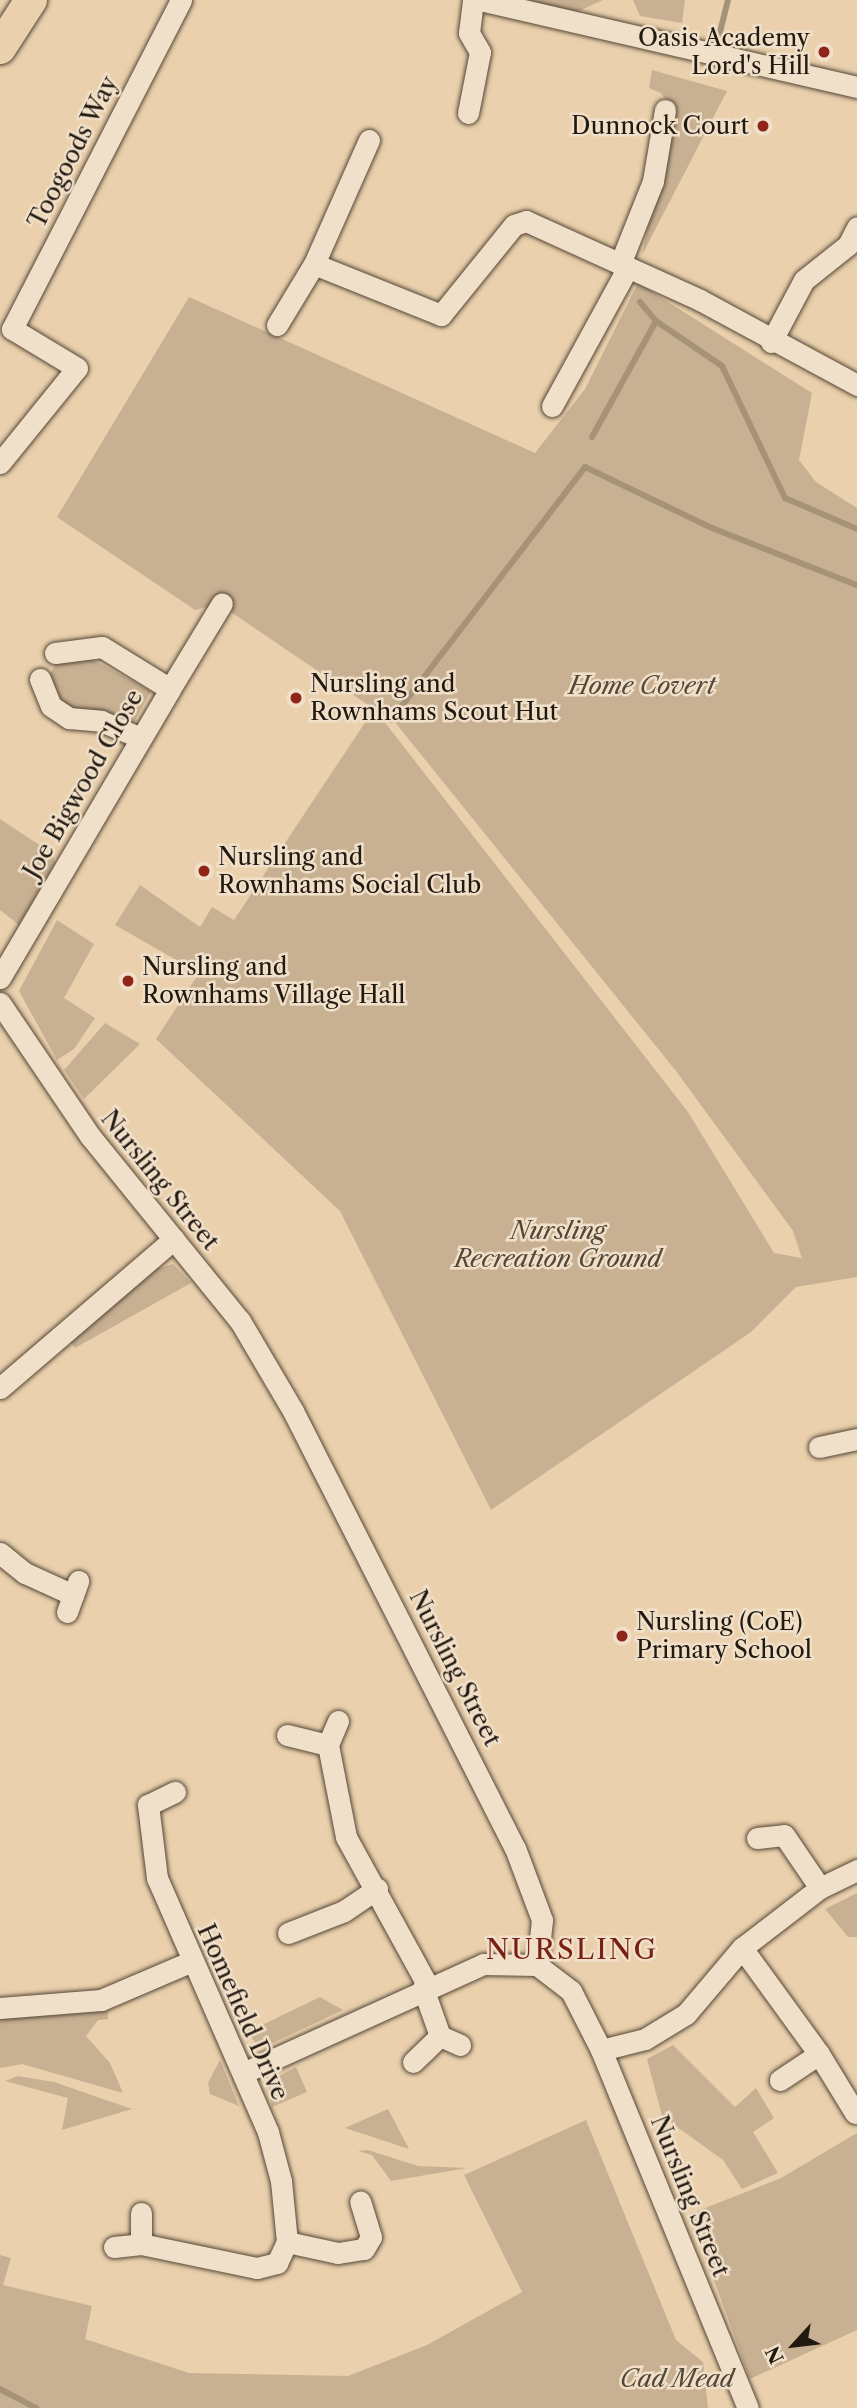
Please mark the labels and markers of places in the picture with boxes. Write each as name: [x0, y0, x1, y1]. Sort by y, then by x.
place label: Oasis Academy Lord's Hill: [637, 24, 810, 80]
marker: Oasis Academy Lord's Hill: [816, 44, 832, 60]
place label: Dunnock Court: [571, 112, 749, 140]
marker: Dunnock Court: [755, 118, 771, 134]
place label: Nursling and Rownhams Scout Hut: [310, 670, 558, 726]
marker: Nursling and Rownhams Scout Hut: [288, 690, 304, 706]
place label: Nursling and Rownhams Social Club: [218, 843, 481, 899]
marker: Nursling and Rownhams Social Club: [196, 863, 212, 879]
place label: Nursling and Rownhams Village Hall: [142, 953, 406, 1009]
marker: Nursling and Rownhams Village Hall: [120, 973, 136, 989]
place label: Nursling (CoE) Primary School: [636, 1608, 813, 1664]
marker: Nursling (CoE) Primary School: [614, 1628, 630, 1644]

